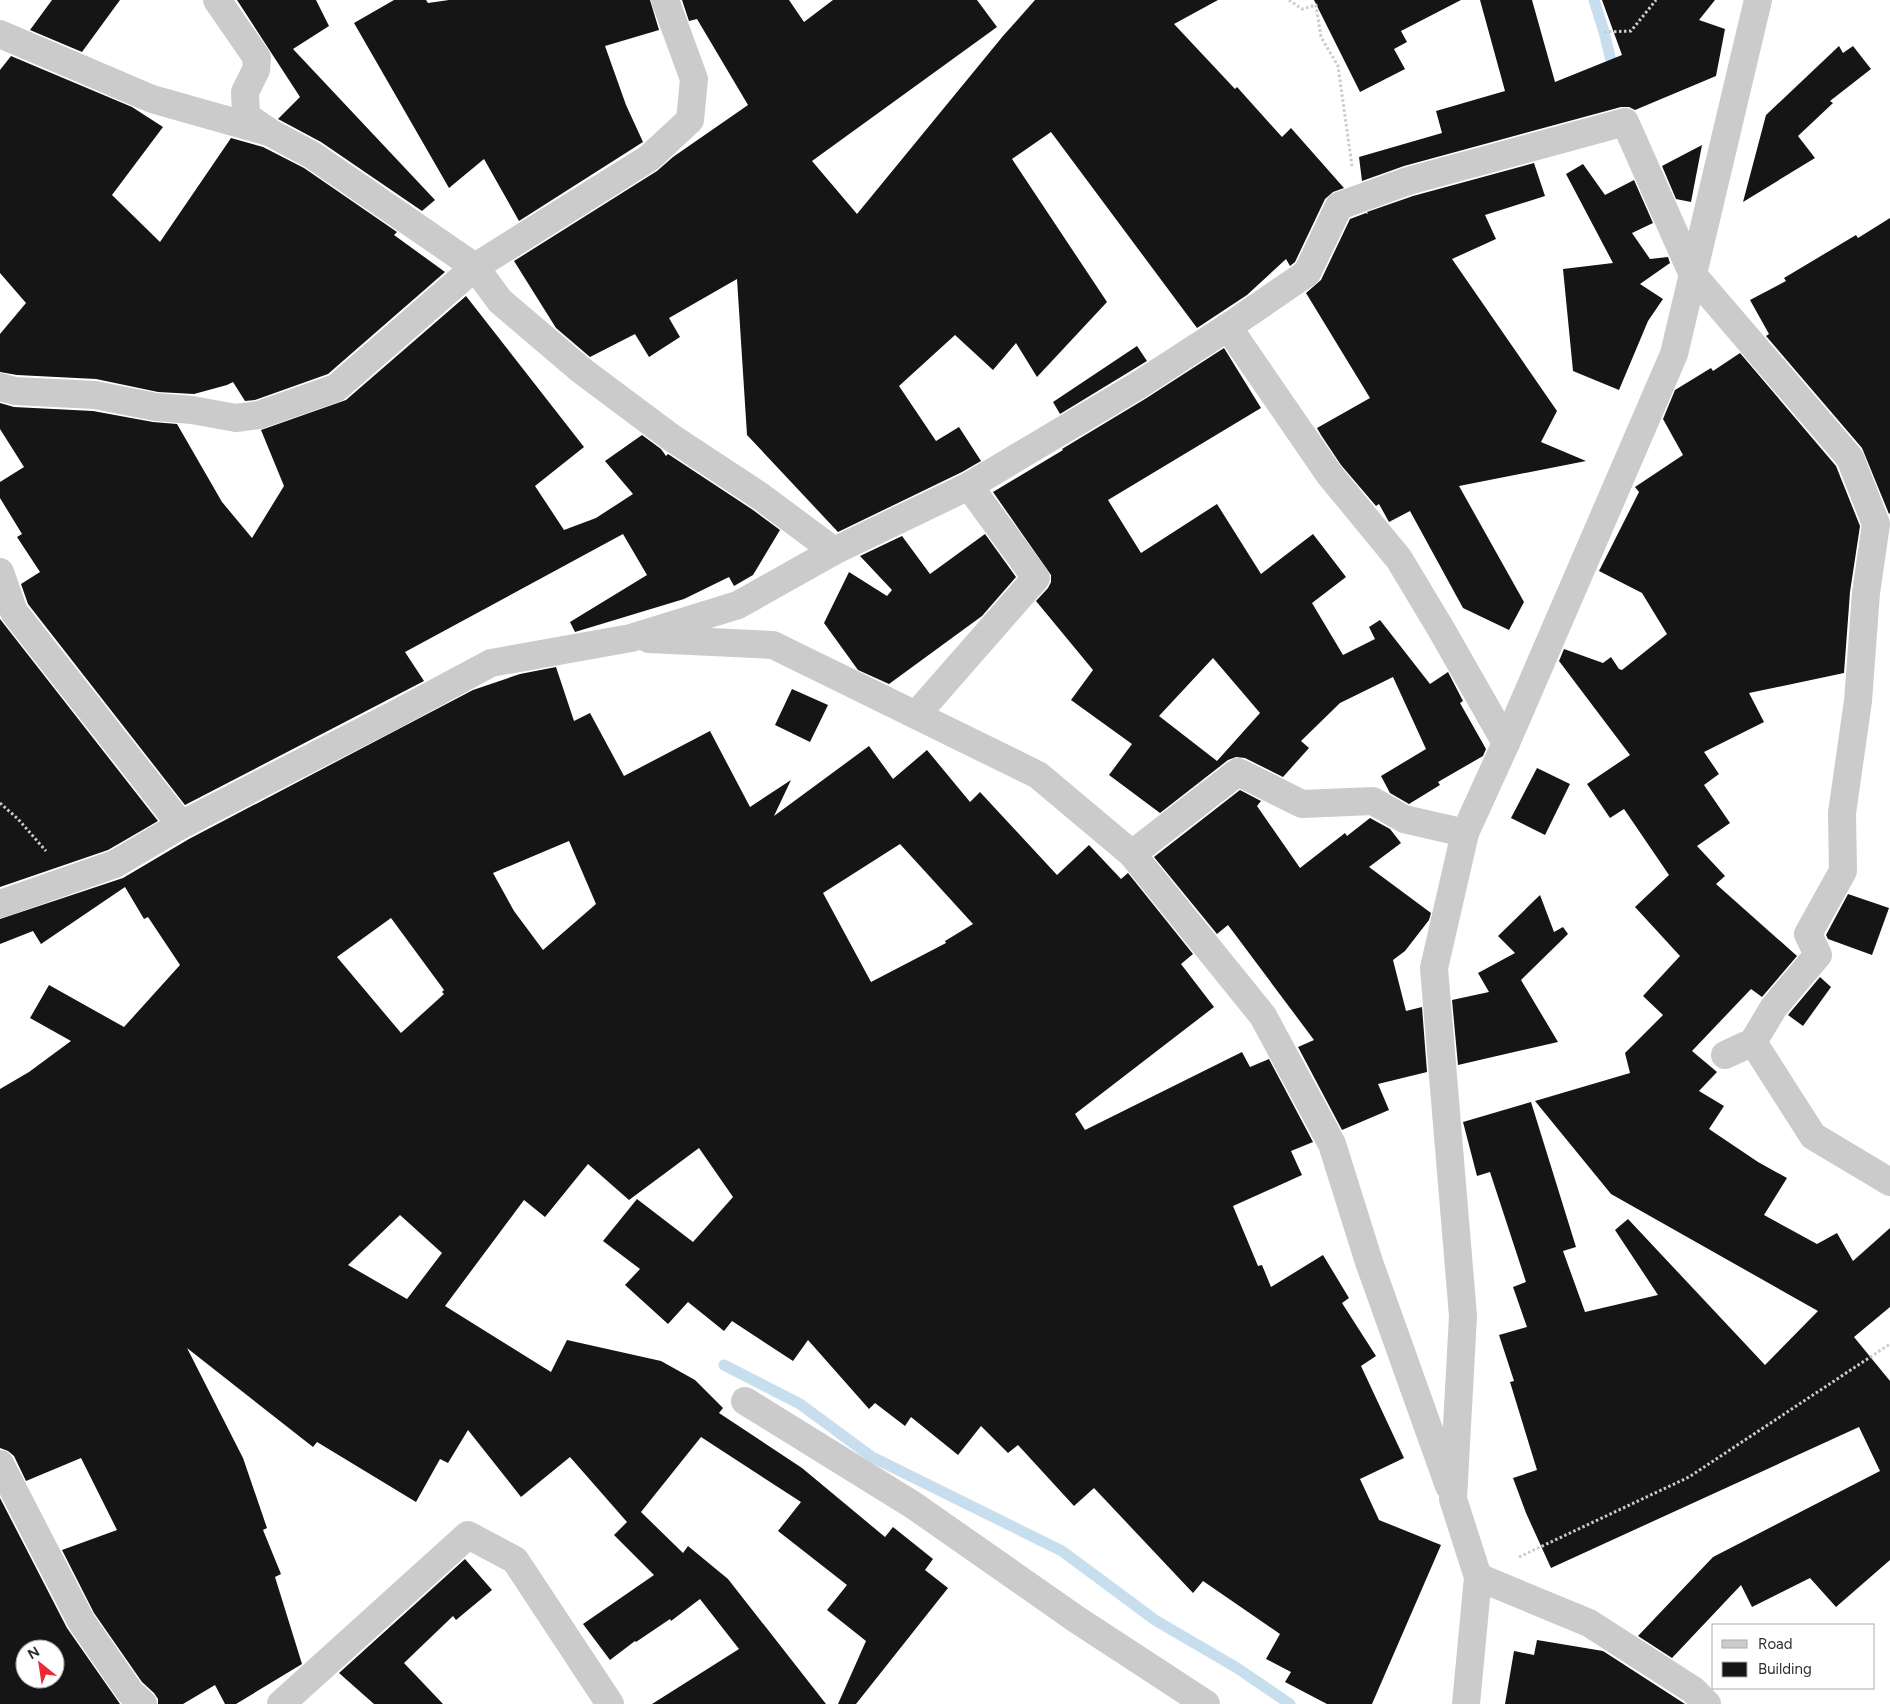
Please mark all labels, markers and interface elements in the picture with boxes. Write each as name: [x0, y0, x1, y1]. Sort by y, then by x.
legend: [1712, 1624, 1875, 1689]
text: Road: [1758, 1635, 1793, 1653]
north arrow: [15, 1639, 65, 1689]
text: N: [25, 1643, 43, 1663]
text: Building: [1758, 1660, 1812, 1678]

